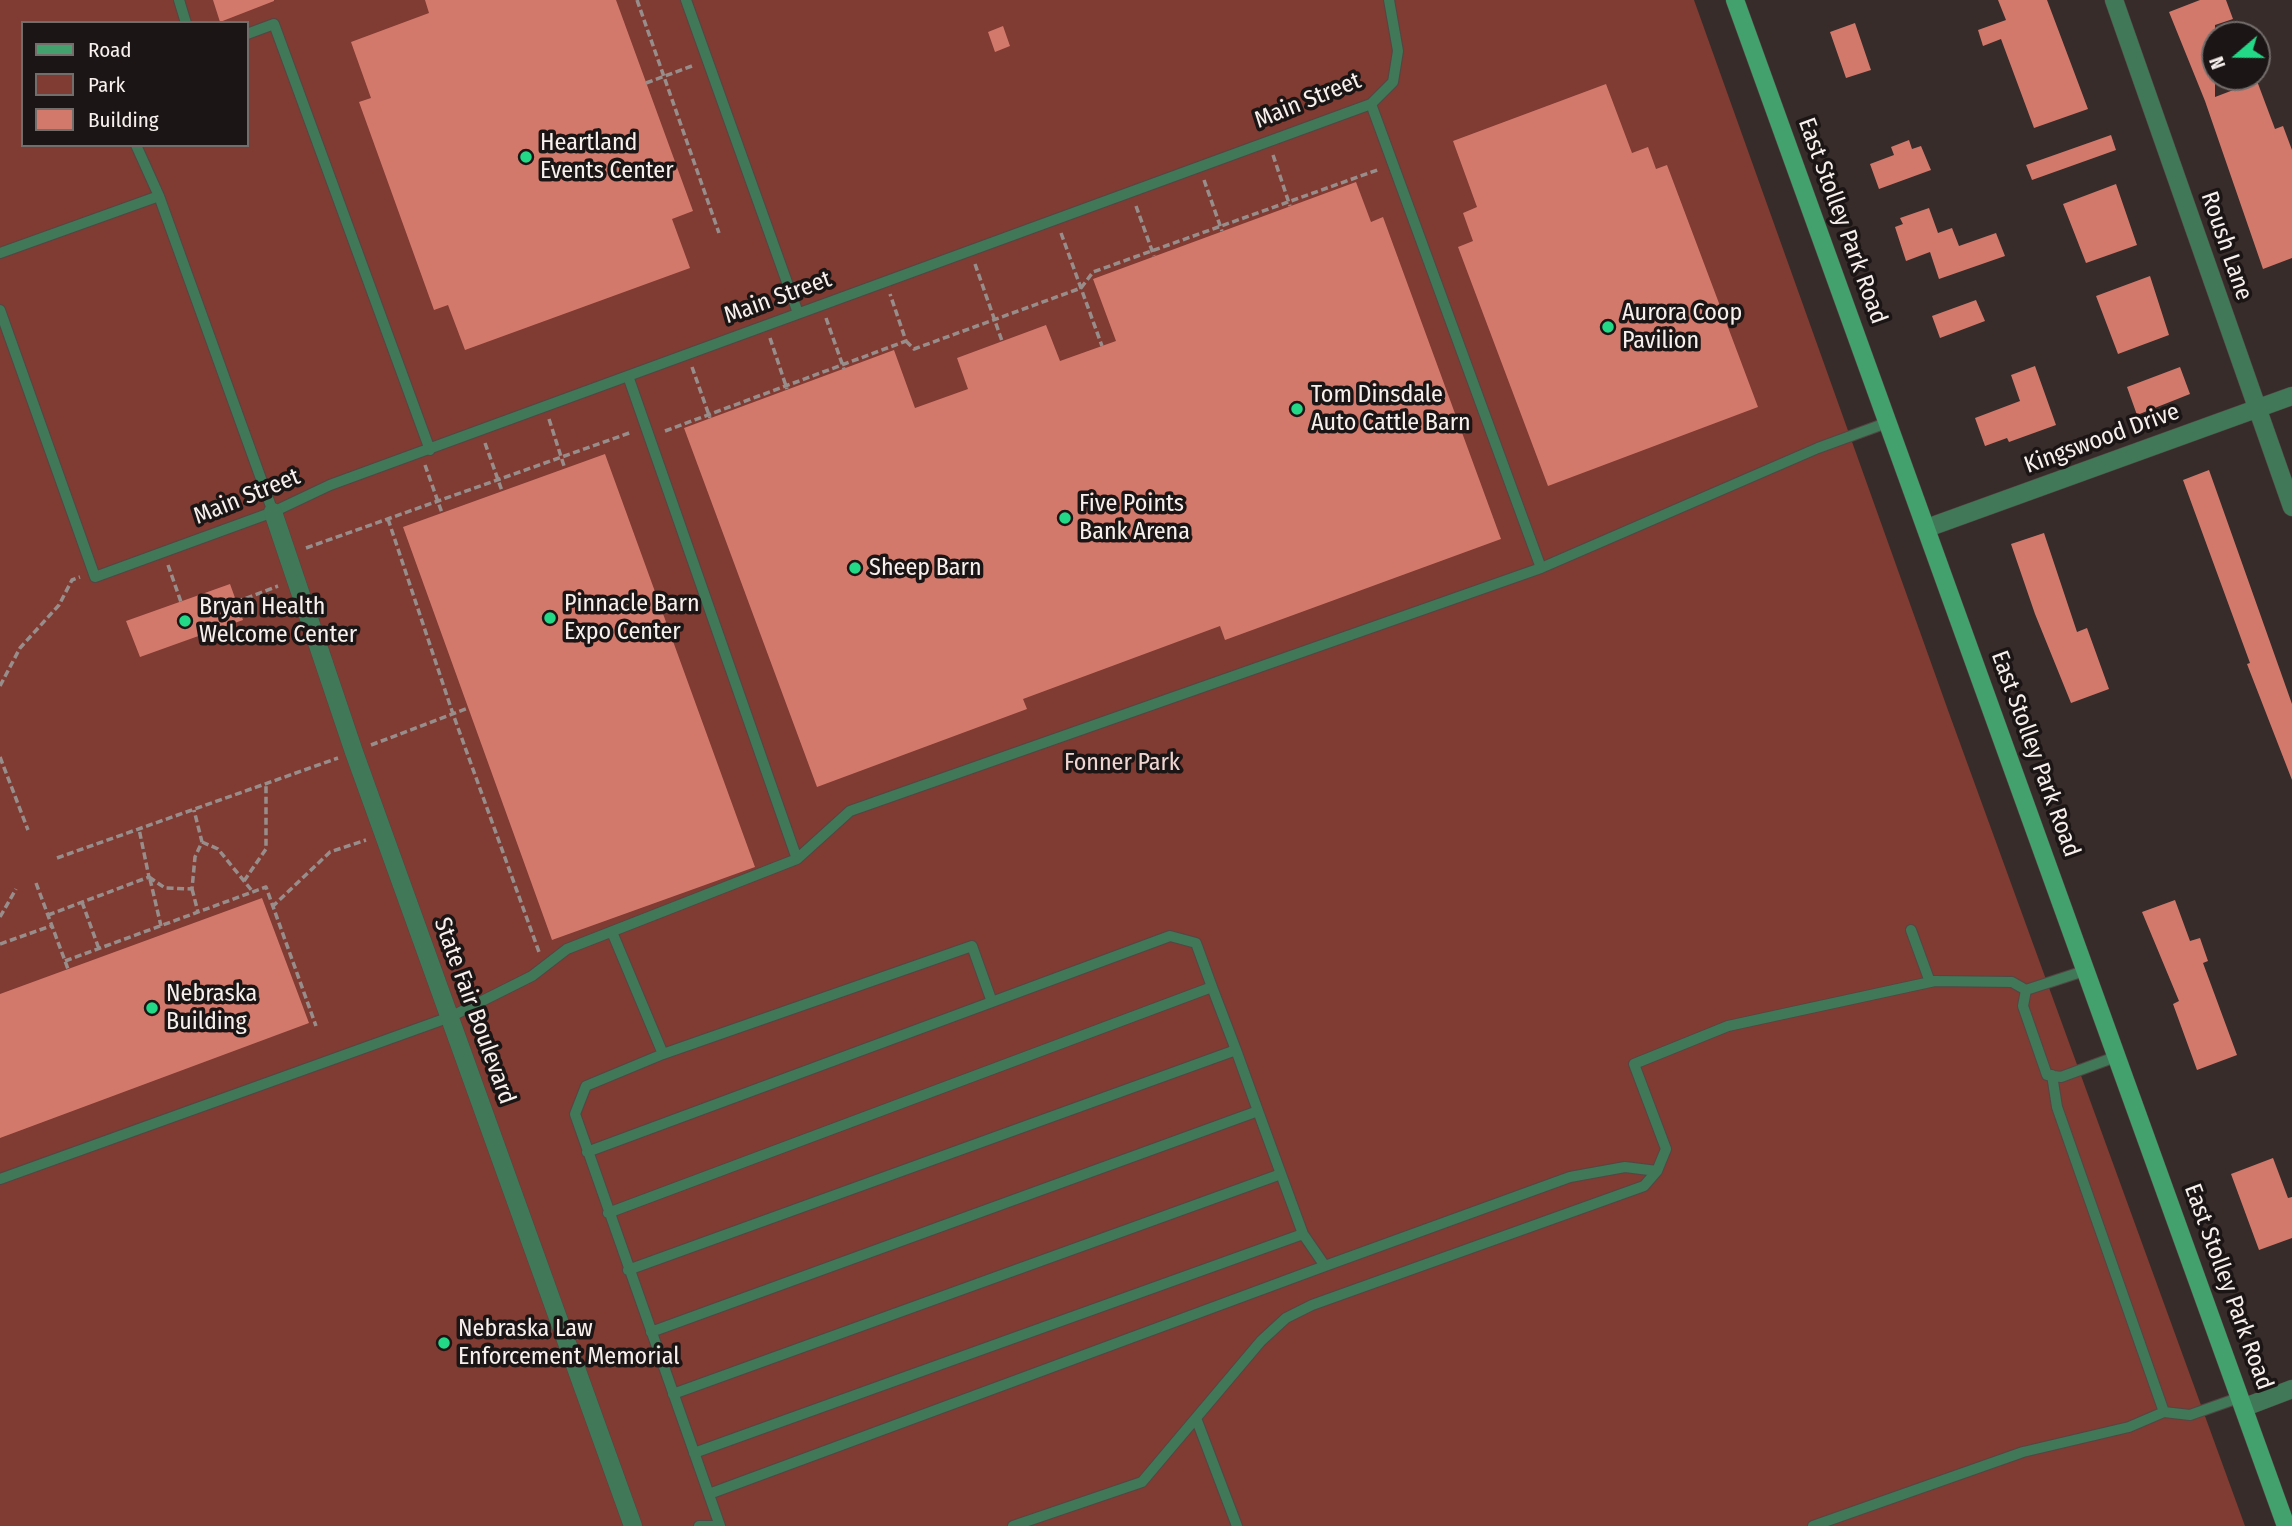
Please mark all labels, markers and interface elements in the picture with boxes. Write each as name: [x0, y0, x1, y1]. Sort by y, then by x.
legend: [21, 21, 248, 147]
north arrow: [2201, 21, 2271, 91]
text: Road: [88, 37, 132, 63]
text: N: [2205, 53, 2230, 72]
street label: Main Street: [1251, 67, 1365, 135]
text: Park: [88, 72, 125, 98]
text: Building: [88, 107, 159, 133]
street label: East Stolley Park Road: [1791, 114, 1893, 328]
place label: Heartland Events Center: [540, 129, 674, 185]
marker: Heartland Events Center: [518, 149, 534, 165]
street label: Roush Lane: [2194, 188, 2258, 304]
street label: Main Street: [720, 265, 836, 331]
place label: Aurora Coop Pavilion: [1622, 299, 1742, 355]
marker: Aurora Coop Pavilion: [1600, 319, 1616, 335]
place label: Tom Dinsdale Auto Cattle Barn: [1311, 381, 1471, 437]
street label: Kingswood Drive: [2021, 398, 2183, 480]
marker: Tom Dinsdale Auto Cattle Barn: [1289, 401, 1305, 417]
street label: Main Street: [190, 463, 304, 531]
place label: Five Points Bank Arena: [1079, 490, 1190, 546]
marker: Five Points Bank Arena: [1057, 510, 1073, 526]
place label: Sheep Barn: [869, 554, 982, 582]
marker: Sheep Barn: [847, 560, 863, 576]
place label: Pinnacle Barn Expo Center: [564, 590, 700, 646]
place label: Bryan Health Welcome Center: [199, 593, 357, 649]
marker: Pinnacle Barn Expo Center: [542, 610, 558, 626]
marker: Bryan Health Welcome Center: [177, 613, 193, 629]
street label: East Stolley Park Road: [1984, 647, 2086, 861]
park label: Fonner Park: [1064, 749, 1180, 777]
street label: State Fair Boulevard: [427, 914, 521, 1108]
place label: Nebraska Building: [166, 980, 257, 1036]
marker: Nebraska Building: [144, 1000, 160, 1016]
street label: East Stolley Park Road: [2177, 1180, 2279, 1394]
place label: Nebraska Law Enforcement Memorial: [458, 1315, 679, 1371]
marker: Nebraska Law Enforcement Memorial: [436, 1335, 452, 1351]

